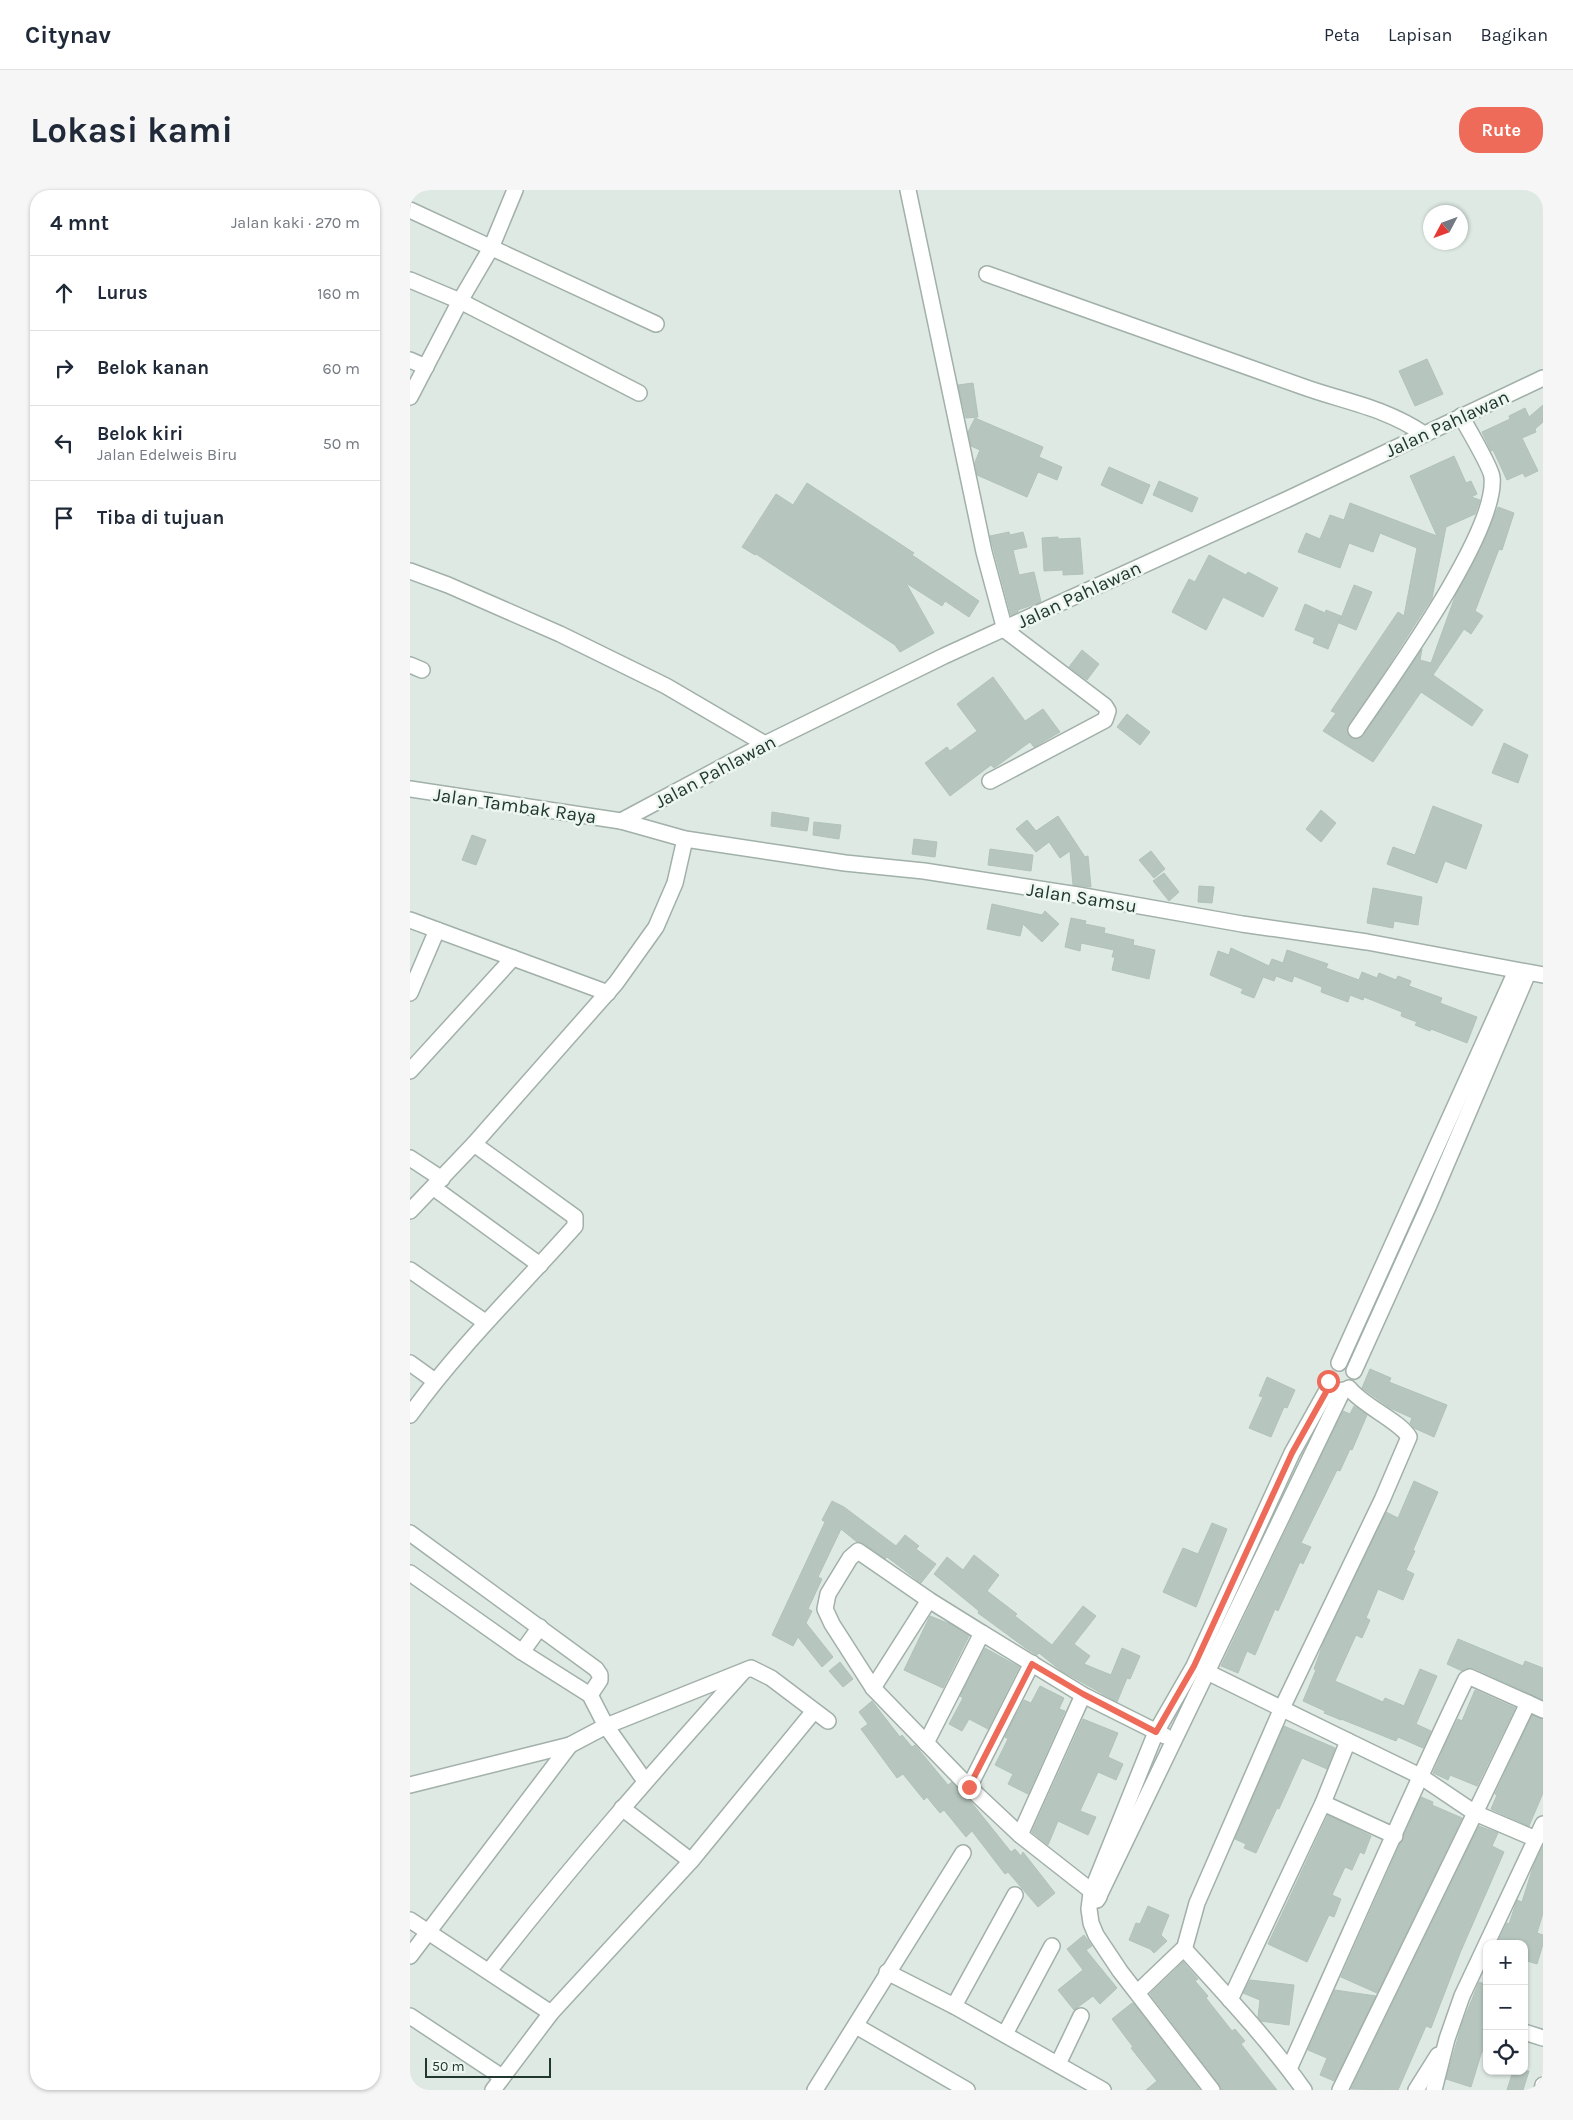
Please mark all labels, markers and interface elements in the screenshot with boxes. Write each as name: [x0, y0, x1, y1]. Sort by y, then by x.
text: Citynav: [25, 21, 111, 49]
text: Peta: [1324, 24, 1360, 46]
text: Lapisan: [1388, 24, 1452, 46]
text: Bagikan: [1480, 24, 1548, 46]
button: Rute: [1459, 107, 1543, 153]
text: Lokasi kami: [30, 110, 233, 151]
north arrow: [1423, 205, 1468, 250]
text: 4 mnt: [50, 211, 109, 235]
text: Jalan kaki · 270 m: [231, 213, 360, 232]
icon: ahead: [50, 279, 78, 307]
text: Lurus: [97, 282, 148, 304]
text: 160 m: [317, 284, 360, 303]
icon: right: [50, 354, 78, 382]
text: Belok kanan: [97, 357, 209, 379]
text: 60 m: [323, 359, 360, 378]
street label: Jalan Pahlawan: [1382, 386, 1513, 462]
text: Belok kiri: [97, 423, 183, 445]
icon: left: [50, 429, 78, 457]
text: 50 m: [323, 434, 360, 453]
text: Jalan Edelweis Biru: [97, 445, 237, 464]
icon: arrive: [50, 504, 78, 532]
text: Tiba di tujuan: [97, 507, 224, 529]
street label: Jalan Pahlawan: [1014, 557, 1145, 633]
street label: Jalan Pahlawan: [651, 731, 780, 813]
street label: Jalan Tambak Raya: [432, 784, 598, 828]
street label: Jalan Samsu: [1025, 878, 1138, 918]
route start: [1317, 1370, 1340, 1393]
route end: [958, 1776, 981, 1799]
map controls: [1483, 1940, 1528, 2075]
button: +: [1483, 1940, 1528, 1985]
button: −: [1483, 1985, 1528, 2030]
button: locate: [1483, 2030, 1528, 2075]
scale bar: [425, 2055, 551, 2078]
text: 50 m: [432, 2058, 465, 2075]

